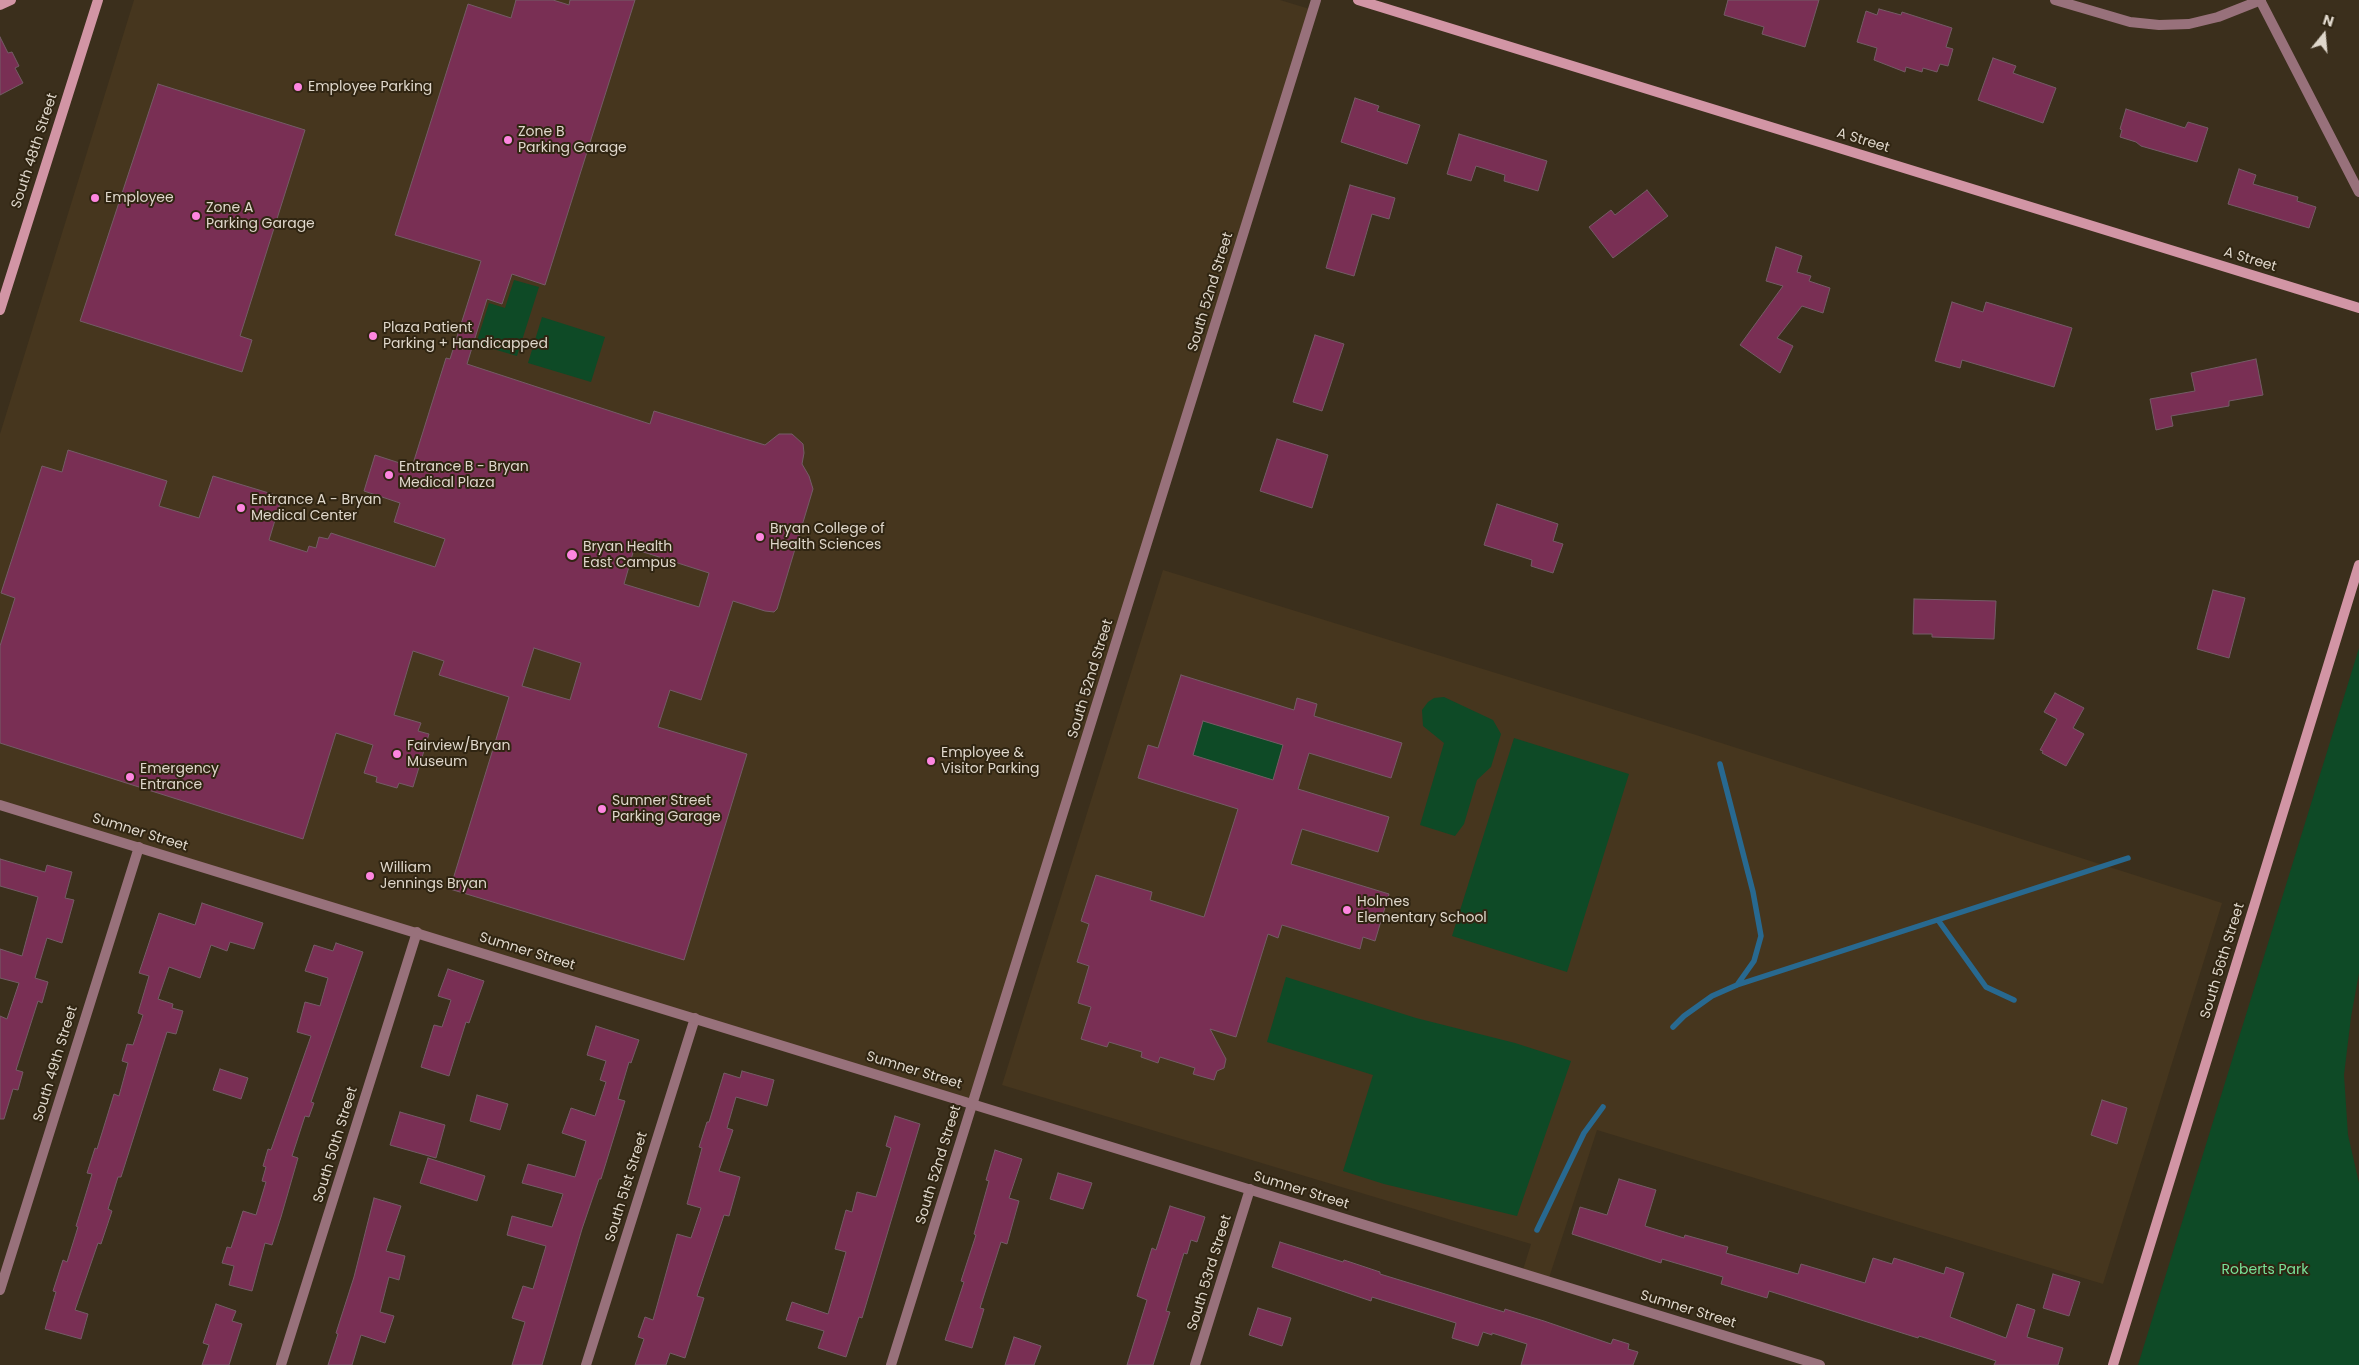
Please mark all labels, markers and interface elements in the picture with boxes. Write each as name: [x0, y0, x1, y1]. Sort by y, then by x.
north arrow: [2299, 10, 2349, 60]
text: N: [2320, 10, 2336, 32]
place label: Employee Parking: [308, 79, 432, 95]
marker: Employee Parking: [292, 81, 304, 93]
street label: South 48th Street: [8, 91, 62, 211]
place label: Zone B Parking Garage: [518, 124, 627, 156]
street label: A Street: [1835, 125, 1891, 157]
marker: Zone B Parking Garage: [502, 134, 514, 146]
place label: Employee: [105, 190, 174, 206]
marker: Employee: [89, 192, 101, 204]
place label: Zone A Parking Garage: [206, 200, 315, 232]
marker: Zone A Parking Garage: [190, 210, 202, 222]
street label: South 52nd Street: [1185, 230, 1237, 354]
street label: A Street: [2222, 244, 2278, 276]
place label: Plaza Patient Parking + Handicapped: [383, 320, 548, 352]
marker: Plaza Patient Parking + Handicapped: [367, 330, 379, 342]
place label: Entrance B - Bryan Medical Plaza: [399, 459, 529, 492]
marker: Entrance B - Bryan Medical Plaza: [383, 469, 395, 481]
place label: Entrance A - Bryan Medical Center: [251, 492, 382, 524]
marker: Entrance A - Bryan Medical Center: [235, 502, 247, 514]
place label: Bryan College of Health Sciences: [770, 521, 885, 554]
marker: Bryan College of Health Sciences: [754, 531, 766, 543]
place label: Bryan Health East Campus: [583, 539, 676, 572]
marker: Bryan Health East Campus: [565, 548, 579, 562]
street label: South 52nd Street: [1065, 617, 1117, 741]
place label: Fairview/Bryan Museum: [407, 738, 510, 770]
place label: Employee & Visitor Parking: [941, 745, 1040, 778]
marker: Fairview/Bryan Museum: [391, 748, 403, 760]
marker: Employee & Visitor Parking: [925, 755, 937, 767]
place label: Emergency Entrance: [140, 761, 219, 794]
marker: Emergency Entrance: [124, 771, 136, 783]
place label: Sumner Street Parking Garage: [612, 793, 721, 826]
marker: Sumner Street Parking Garage: [596, 803, 608, 815]
street label: Sumner Street: [90, 810, 190, 856]
place label: William Jennings Bryan: [380, 860, 487, 892]
marker: William Jennings Bryan: [364, 870, 376, 882]
place label: Holmes Elementary School: [1357, 894, 1487, 926]
street label: South 56th Street: [2197, 901, 2249, 1021]
marker: Holmes Elementary School: [1341, 904, 1353, 916]
street label: Sumner Street: [477, 929, 577, 975]
street label: South 49th Street: [30, 1004, 82, 1124]
street label: Sumner Street: [864, 1048, 964, 1094]
street label: South 50th Street: [310, 1085, 362, 1205]
street label: South 52nd Street: [913, 1103, 965, 1227]
street label: South 51st Street: [602, 1130, 652, 1244]
street label: Sumner Street: [1251, 1168, 1351, 1214]
street label: South 53rd Street: [1184, 1213, 1236, 1333]
park label: Roberts Park: [2222, 1262, 2308, 1278]
street label: Sumner Street: [1638, 1287, 1738, 1333]

